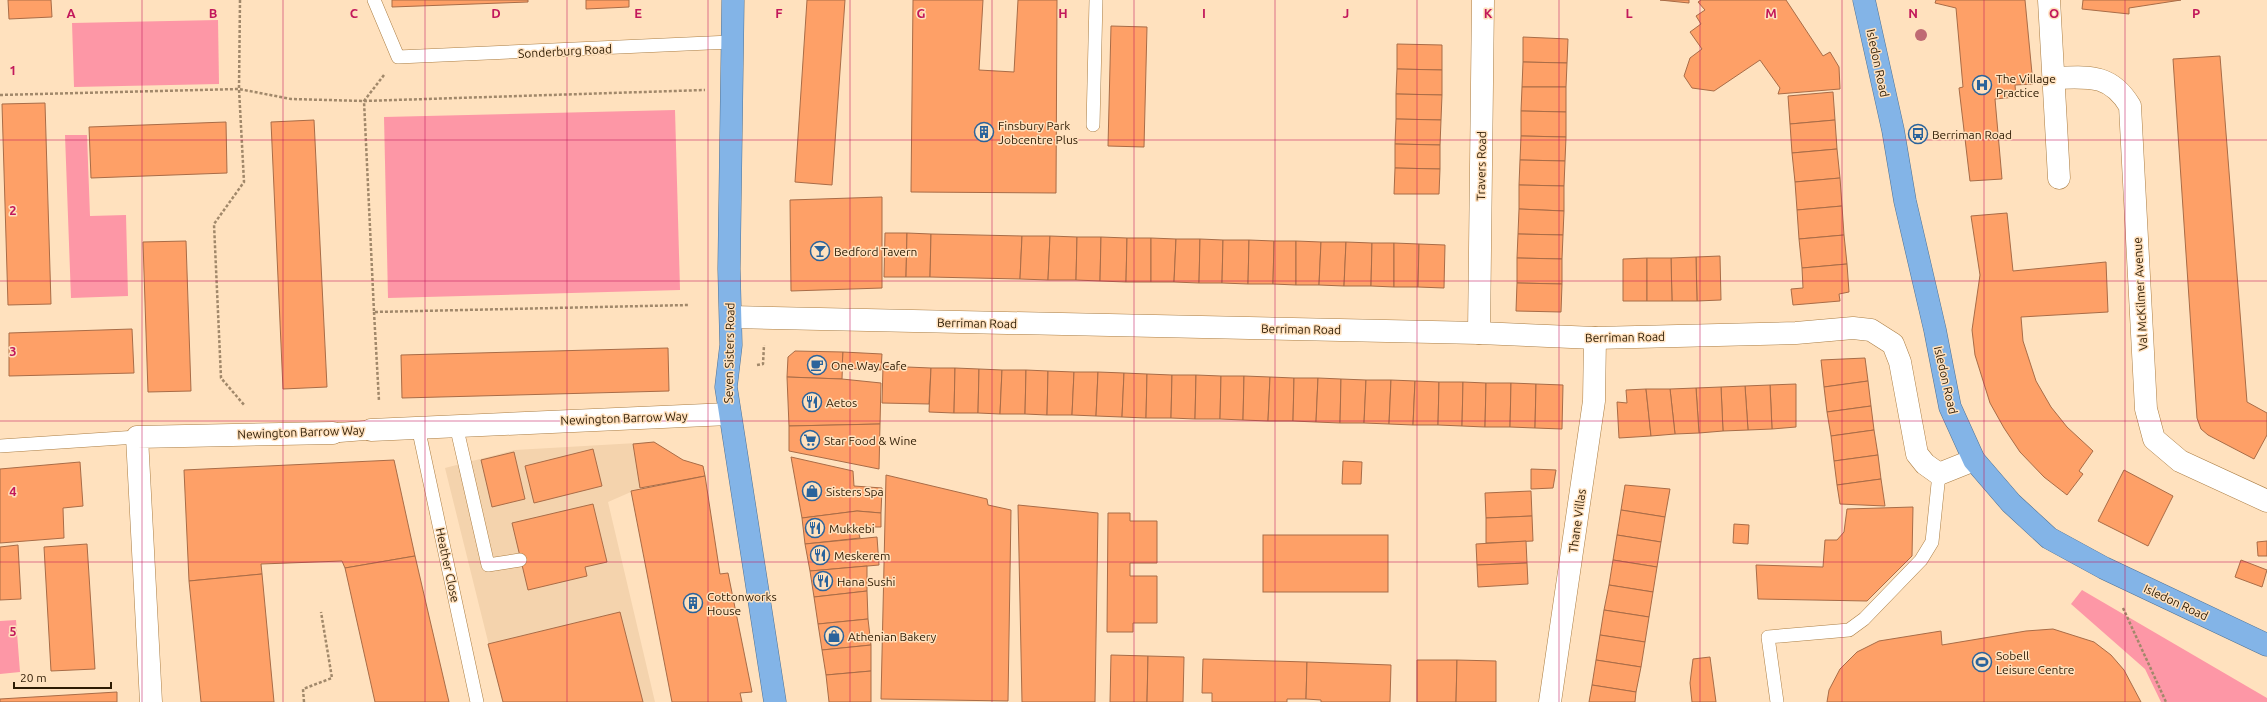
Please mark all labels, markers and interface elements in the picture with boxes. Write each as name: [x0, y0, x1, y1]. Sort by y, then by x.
text: A: [66, 6, 76, 20]
text: B: [209, 6, 218, 20]
text: C: [350, 6, 359, 20]
text: D: [491, 6, 501, 20]
text: E: [634, 6, 642, 20]
text: F: [775, 6, 783, 20]
text: G: [917, 6, 926, 20]
text: H: [1058, 6, 1068, 20]
text: I: [1202, 6, 1206, 20]
text: J: [1343, 6, 1349, 20]
text: K: [1484, 6, 1493, 20]
text: L: [1625, 6, 1633, 20]
text: M: [1765, 6, 1777, 20]
text: N: [1908, 6, 1918, 20]
text: O: [2049, 6, 2059, 20]
text: P: [2192, 6, 2200, 20]
street label: Isledon Road: [1864, 28, 1892, 98]
street label: Sonderburg Road: [518, 42, 612, 60]
text: 1: [9, 63, 17, 77]
place label: The Village Practice: [1996, 72, 2056, 99]
hospital icon: The Village Practice: [1971, 74, 1993, 96]
place label: Finsbury Park Jobcentre Plus: [998, 119, 1078, 146]
building icon: Finsbury Park Jobcentre Plus: [973, 121, 995, 143]
bus stop icon: Berriman Road: [1907, 123, 1929, 145]
place label: Berriman Road: [1932, 128, 2012, 141]
street label: Travers Road: [1474, 131, 1488, 201]
text: 2: [9, 203, 17, 217]
street label: Val McKilmer Avenue: [2131, 237, 2149, 351]
bar icon: Bedford Tavern: [809, 240, 831, 262]
place label: Bedford Tavern: [834, 245, 917, 258]
street label: Seven Sisters Road: [722, 302, 736, 404]
street label: Berriman Road: [937, 316, 1017, 330]
street label: Berriman Road: [1261, 322, 1341, 336]
street label: Berriman Road: [1585, 330, 1665, 344]
text: 3: [9, 344, 17, 358]
street label: Isledon Road: [1932, 345, 1960, 415]
cafe icon: One Way Cafe: [806, 354, 828, 376]
place label: One Way Cafe: [831, 359, 907, 372]
restaurant icon: Aetos: [801, 391, 823, 413]
place label: Aetos: [826, 396, 857, 409]
street label: Newington Barrow Way: [560, 409, 688, 427]
street label: Newington Barrow Way: [237, 423, 365, 441]
supermarket icon: Star Food & Wine: [799, 429, 821, 451]
place label: Star Food & Wine: [824, 434, 917, 447]
shop icon: Sisters Spa: [801, 480, 823, 502]
text: 4: [9, 484, 17, 498]
place label: Sisters Spa: [826, 485, 884, 498]
street label: Thane Villas: [1566, 488, 1588, 554]
restaurant icon: Mukkebi: [804, 517, 826, 539]
place label: Mukkebi: [829, 522, 875, 535]
street label: Heather Close: [434, 526, 462, 604]
restaurant icon: Meskerem: [809, 544, 831, 566]
place label: Meskerem: [834, 549, 890, 562]
restaurant icon: Hana Sushi: [812, 570, 834, 592]
place label: Hana Sushi: [837, 575, 896, 588]
street label: Isledon Road: [2142, 581, 2210, 623]
place label: Cottonworks House: [707, 590, 777, 617]
building icon: Cottonworks House: [682, 592, 704, 614]
text: 5: [9, 624, 17, 638]
shop icon: Athenian Bakery: [823, 625, 845, 647]
place label: Athenian Bakery: [848, 630, 937, 643]
place label: Sobell Leisure Centre: [1996, 649, 2074, 676]
sports icon: Sobell Leisure Centre: [1971, 651, 1993, 673]
scale bar: [14, 664, 111, 690]
text: 20 m: [20, 671, 47, 684]

